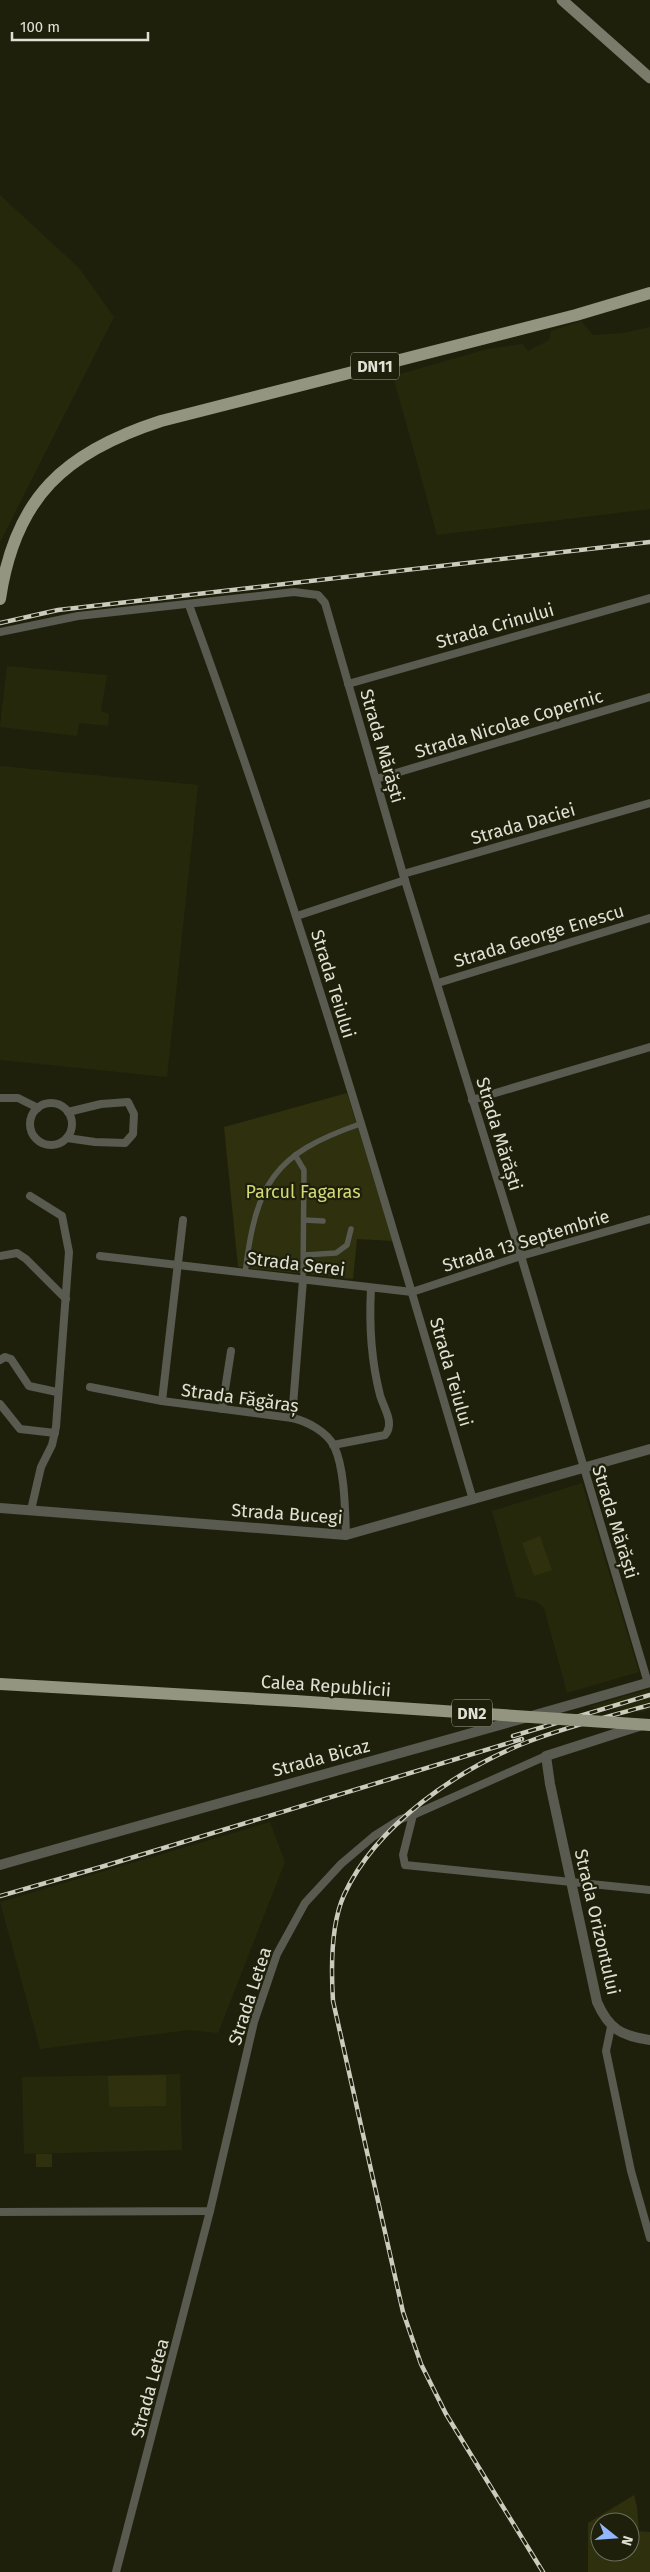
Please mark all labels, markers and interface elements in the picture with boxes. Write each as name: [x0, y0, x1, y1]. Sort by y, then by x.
scale bar: [12, 10, 149, 42]
text: 100 m: [20, 18, 60, 36]
road number: DN11: [351, 352, 399, 380]
street label: Strada Crinului: [434, 599, 556, 653]
street label: Strada Nicolae Copernic: [412, 685, 606, 763]
street label: Strada Mărăști: [354, 687, 409, 806]
street label: Strada Daciei: [468, 799, 578, 849]
street label: Strada George Enescu: [451, 900, 627, 972]
street label: Strada Teiului: [306, 927, 360, 1041]
street label: Strada Mărăști: [470, 1075, 527, 1194]
park label: Parcul Fagaras: [245, 1181, 361, 1203]
street label: Strada 13 Septembrie: [440, 1205, 612, 1277]
street label: Strada Serei: [246, 1247, 346, 1281]
street label: Strada Teiului: [425, 1315, 477, 1429]
street label: Strada Făgăraș: [180, 1379, 300, 1418]
street label: Strada Mărăști: [586, 1463, 643, 1582]
street label: Strada Bucegi: [231, 1499, 343, 1529]
street label: Calea Republicii: [260, 1670, 392, 1702]
road number: DN2: [452, 1700, 492, 1726]
street label: Strada Bicaz: [270, 1734, 372, 1782]
street label: Strada Orizontului: [570, 1847, 624, 1997]
street label: Strada Letea: [224, 1944, 276, 2048]
street label: Strada Letea: [126, 2336, 174, 2440]
north arrow: [590, 2512, 640, 2562]
text: N: [617, 2534, 636, 2548]

